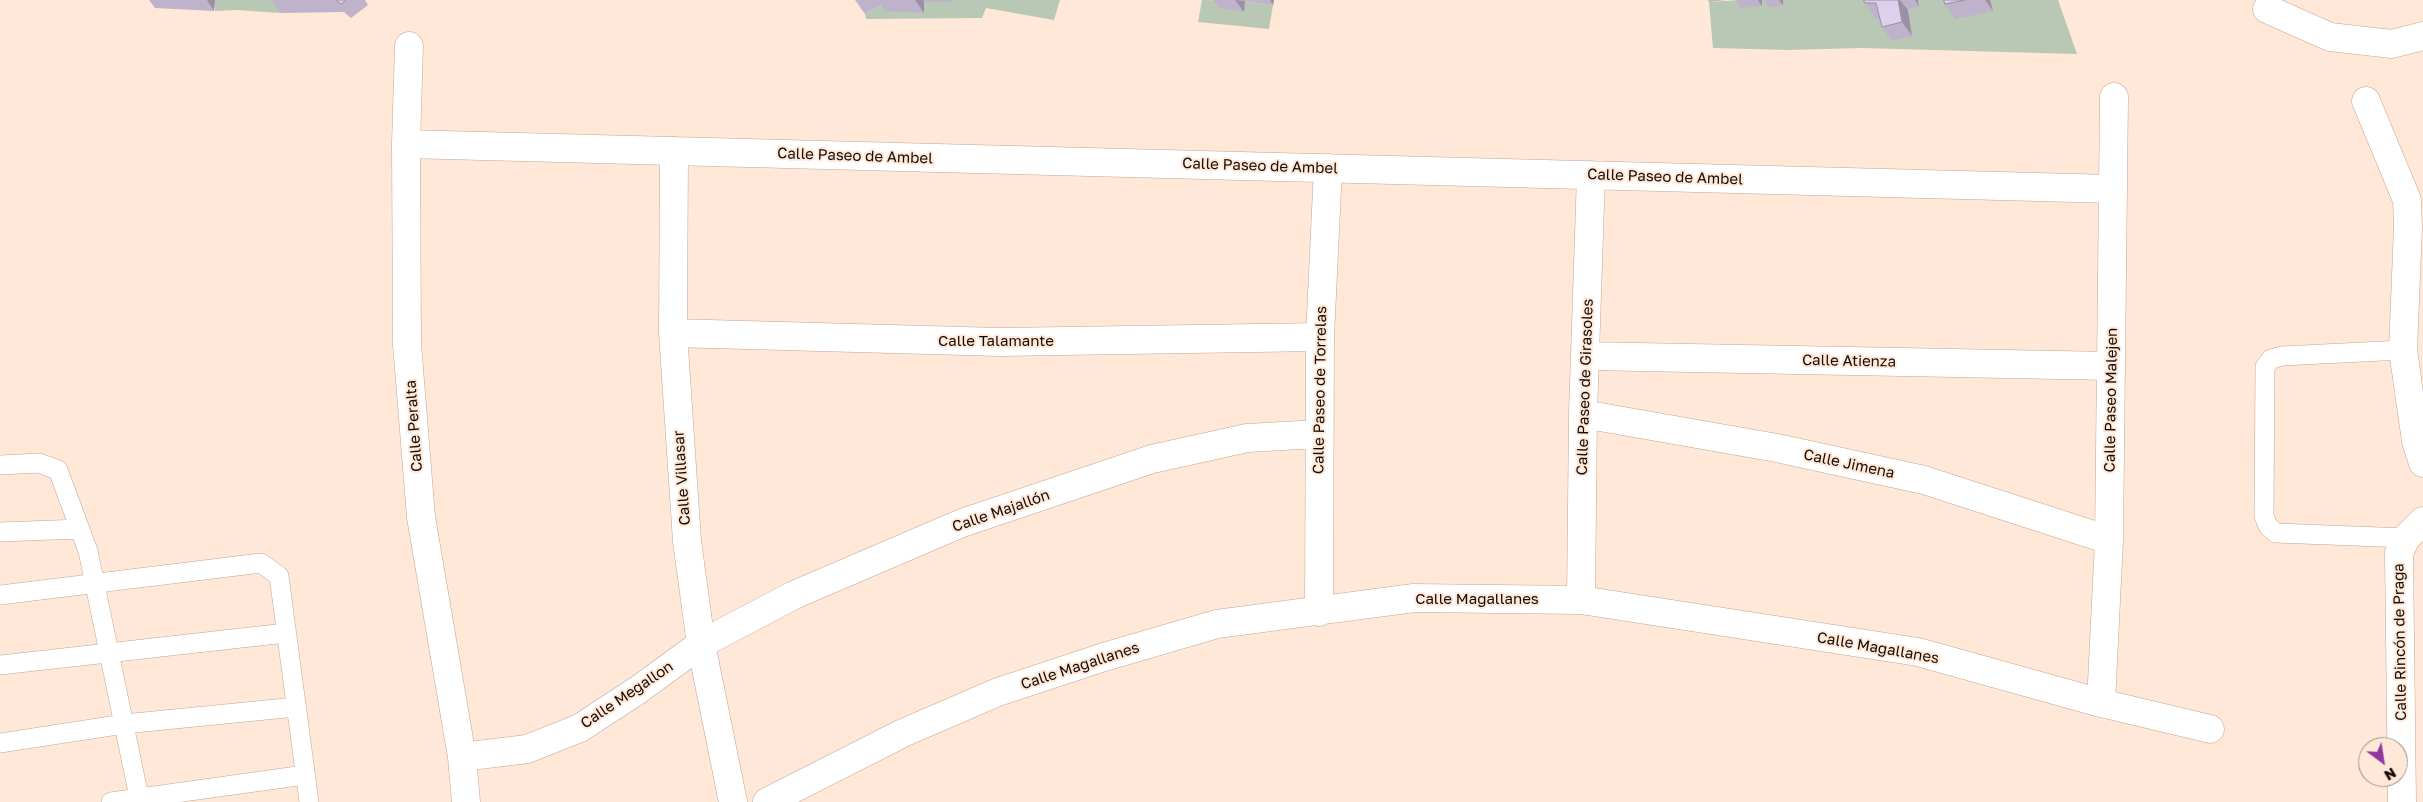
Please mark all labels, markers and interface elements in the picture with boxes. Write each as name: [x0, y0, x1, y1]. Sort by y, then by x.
street label: Calle Paseo de Ambel: [777, 144, 933, 168]
street label: Calle Paseo de Ambel: [1182, 154, 1338, 178]
street label: Calle Paseo de Ambel: [1587, 165, 1743, 189]
street label: Calle Paseo de Girasoles: [1573, 298, 1597, 476]
street label: Calle Paseo de Torrelas: [1310, 306, 1330, 474]
street label: Calle Paseo Malejen: [2101, 327, 2121, 473]
street label: Calle Talamante: [938, 332, 1054, 350]
street label: Calle Atienza: [1802, 351, 1896, 371]
street label: Calle Peralta: [402, 379, 426, 473]
street label: Calle Villasar: [670, 430, 694, 526]
street label: Calle Jimena: [1802, 446, 1896, 482]
street label: Calle Majallón: [950, 486, 1052, 536]
street label: Calle Rincón de Praga: [2390, 563, 2410, 721]
street label: Calle Magallanes: [1415, 590, 1539, 608]
street label: Calle Magallanes: [1816, 628, 1940, 668]
street label: Calle Magallanes: [1018, 638, 1142, 694]
street label: Calle Megallon: [577, 657, 677, 733]
north arrow: [2358, 737, 2408, 787]
text: N: [2382, 764, 2399, 784]

